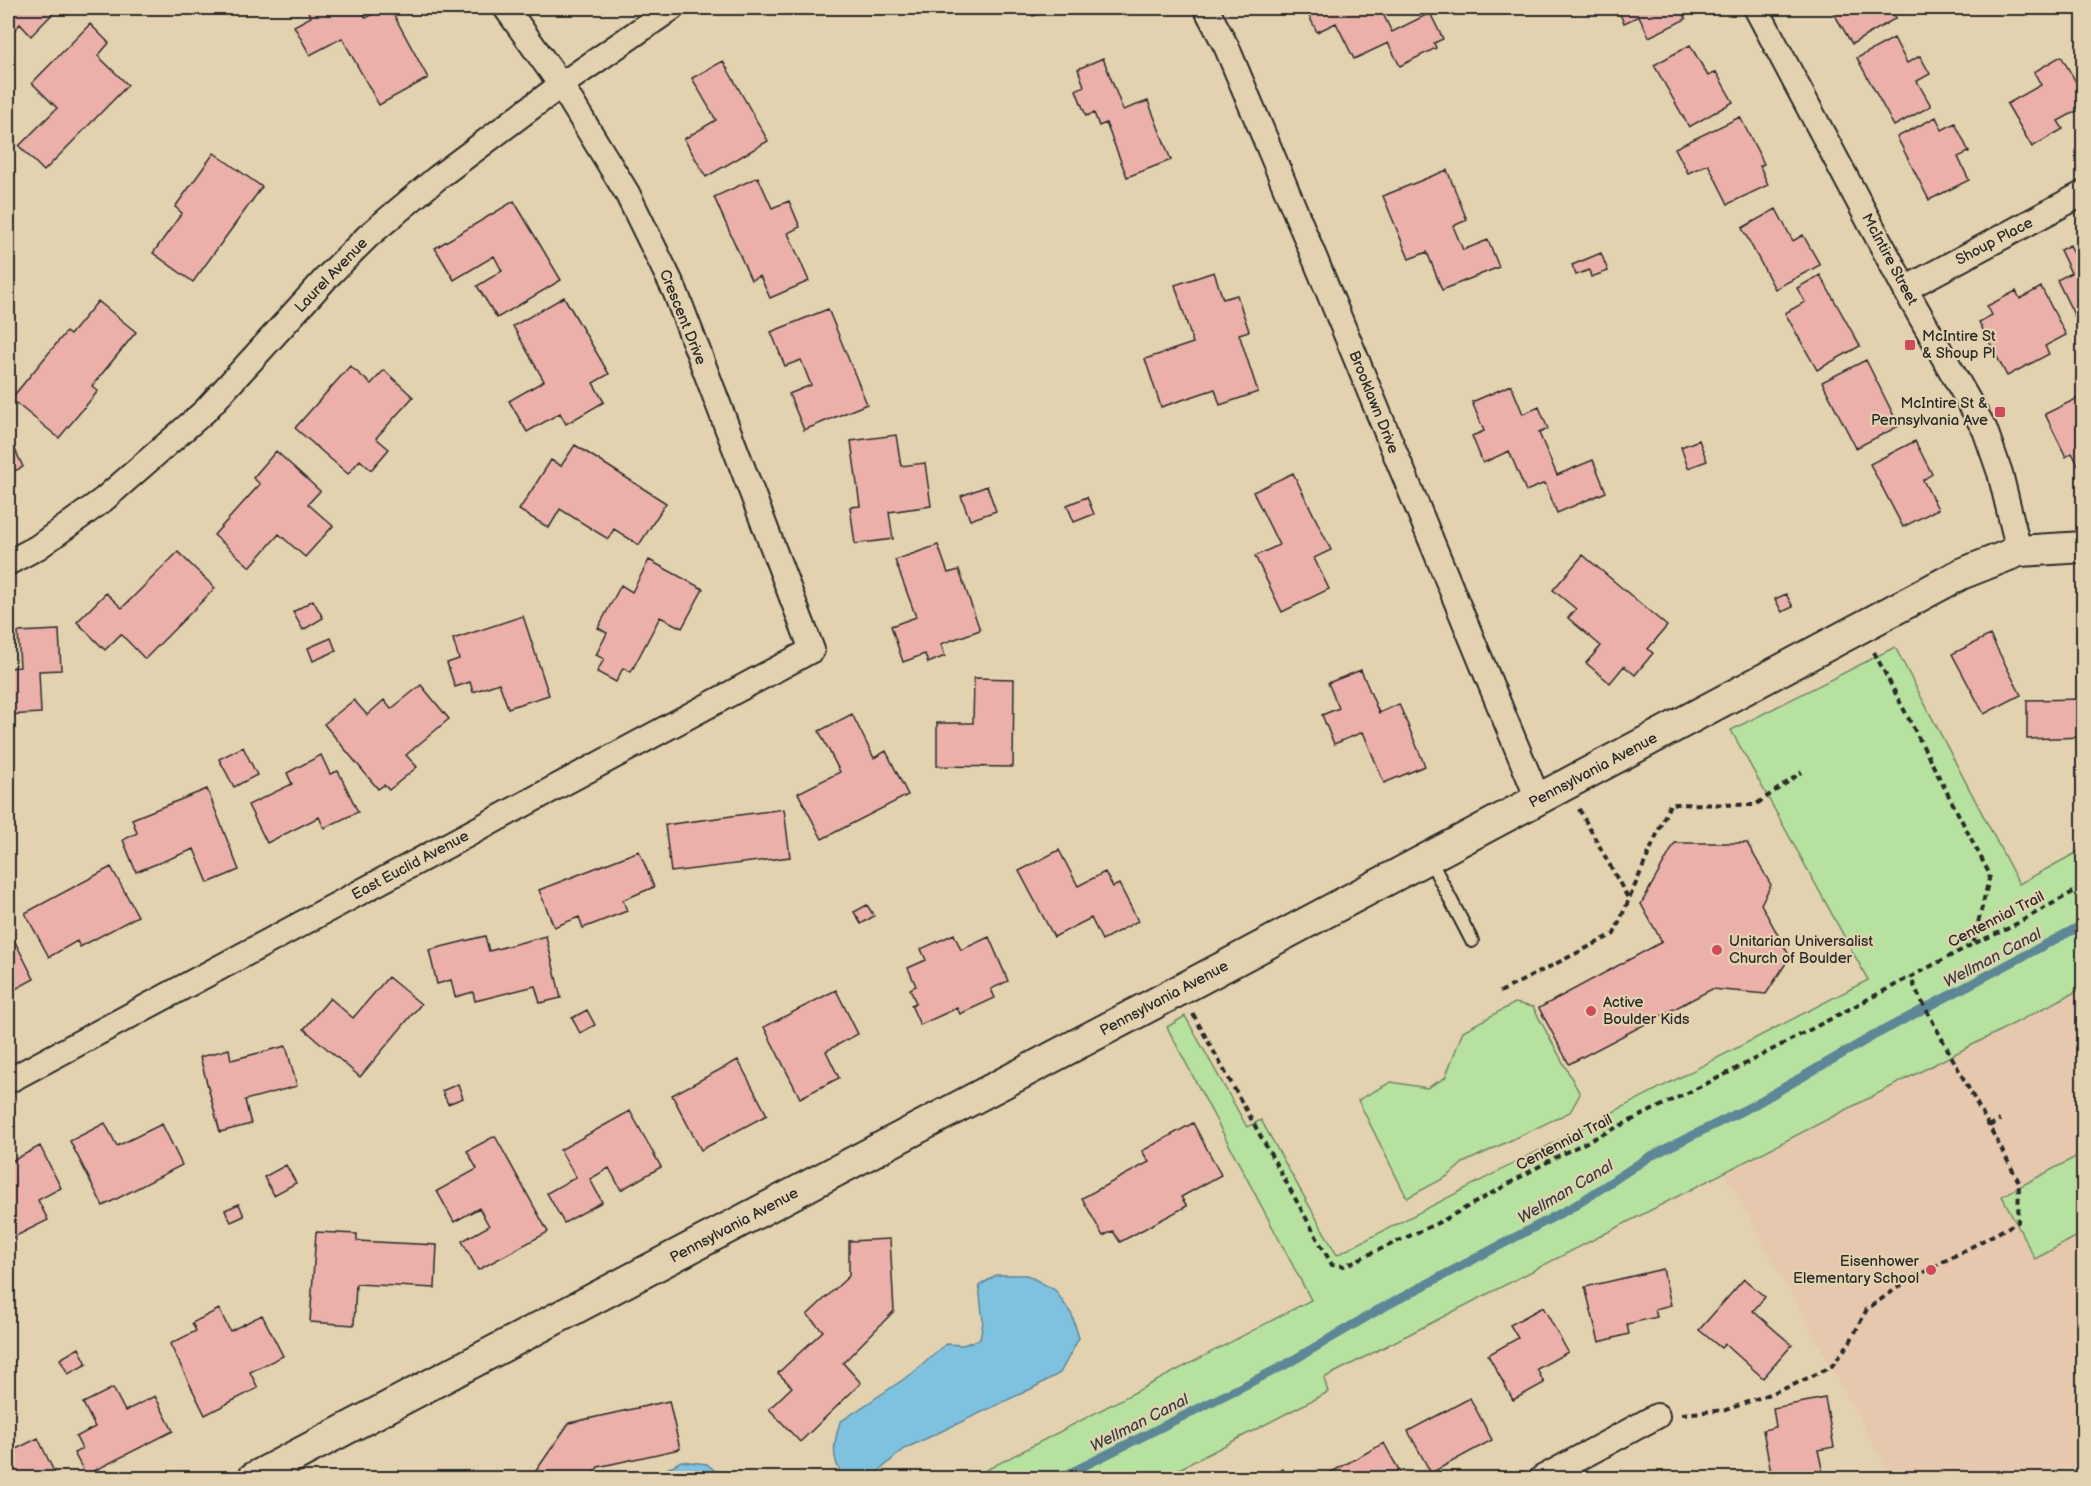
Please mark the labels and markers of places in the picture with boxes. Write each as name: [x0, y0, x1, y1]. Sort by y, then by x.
place label: McIntire St & Shoup Pl: [1922, 327, 1996, 363]
marker: McIntire St & Shoup Pl: [1903, 338, 1917, 352]
place label: McIntire St & Pennsylvania Ave: [1871, 394, 1988, 430]
marker: McIntire St & Pennsylvania Ave: [1993, 405, 2007, 419]
place label: Unitarian Universalist Church of Boulder: [1729, 932, 1873, 968]
marker: Unitarian Universalist Church of Boulder: [1710, 943, 1724, 957]
place label: Active Boulder Kids: [1603, 993, 1690, 1029]
marker: Active Boulder Kids: [1584, 1004, 1598, 1018]
place label: Eisenhower Elementary School: [1793, 1252, 1920, 1288]
marker: Eisenhower Elementary School: [1924, 1263, 1938, 1277]

